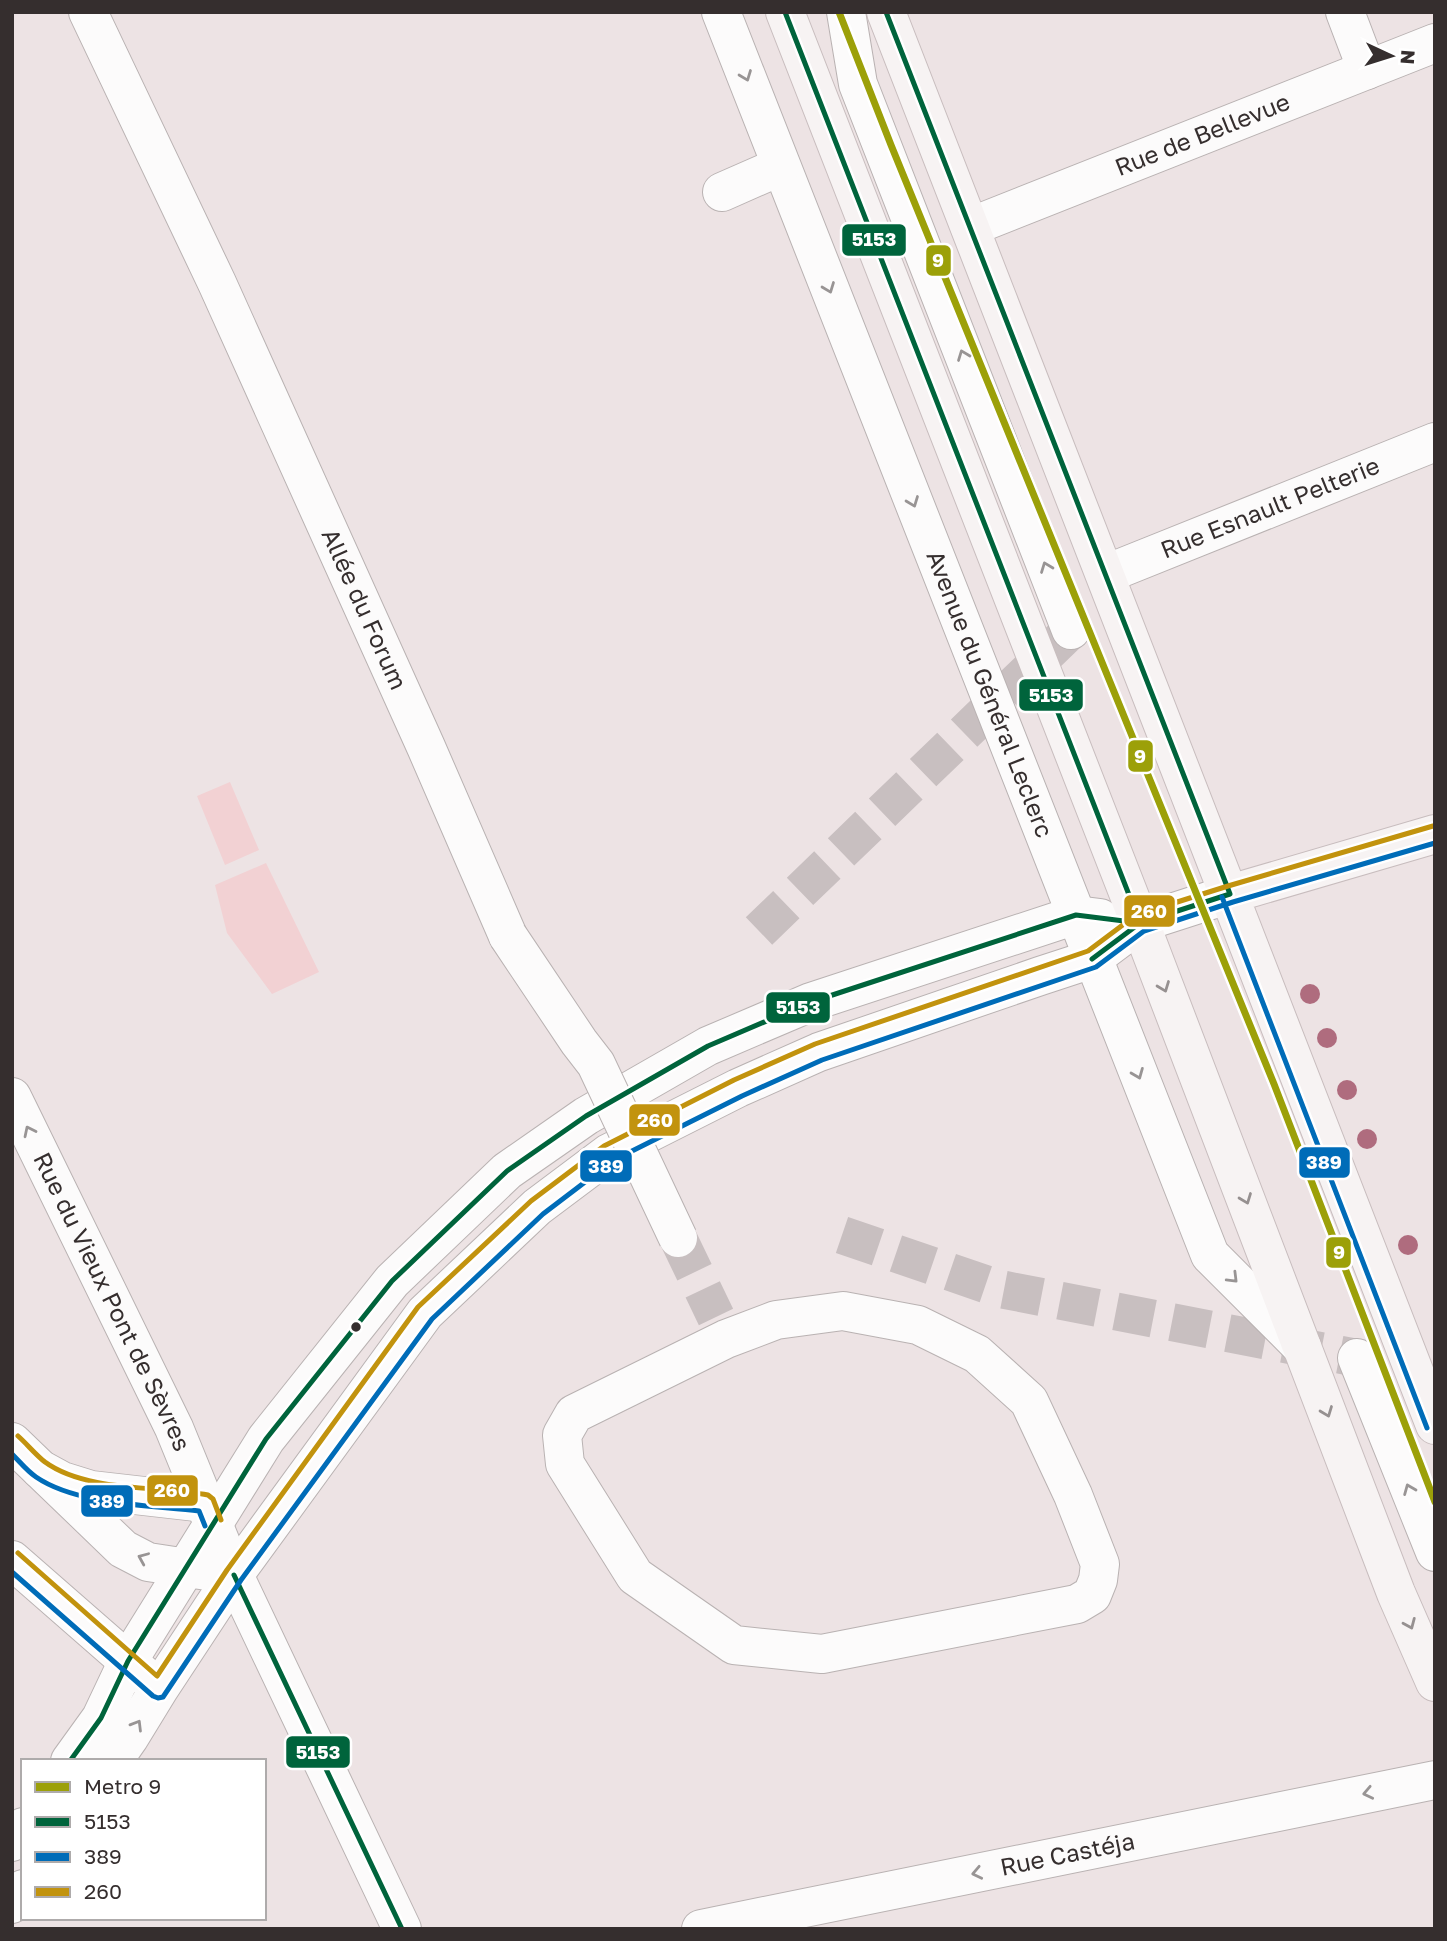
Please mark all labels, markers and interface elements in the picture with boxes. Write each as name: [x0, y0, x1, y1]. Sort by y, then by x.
north arrow: [1356, 21, 1426, 91]
text: N: [1396, 49, 1420, 65]
one-way arrow: [737, 69, 751, 81]
street label: Rue de Bellevue: [1110, 86, 1293, 181]
line badge: 5153: [841, 223, 907, 257]
text: 5153: [852, 227, 896, 250]
line badge: 9: [925, 244, 952, 277]
text: 9: [932, 248, 944, 271]
one-way arrow: [820, 281, 834, 293]
one-way arrow: [958, 349, 972, 361]
street label: Rue Esnault Pelterie: [1156, 450, 1383, 564]
one-way arrow: [905, 495, 919, 508]
street label: Allée du Forum: [316, 524, 414, 694]
street label: Avenue du Général Leclerc: [921, 546, 1060, 841]
one-way arrow: [1041, 561, 1055, 573]
line badge: 5153: [1018, 678, 1084, 712]
text: 5153: [1029, 683, 1073, 706]
line badge: 9: [1127, 739, 1154, 773]
text: 9: [1134, 744, 1146, 767]
line badge: 260: [1123, 894, 1176, 928]
text: 260: [1131, 899, 1167, 922]
one-way arrow: [1156, 980, 1170, 992]
line badge: 5153: [765, 991, 831, 1024]
text: 5153: [776, 995, 820, 1018]
one-way arrow: [1130, 1068, 1144, 1080]
line badge: 260: [628, 1103, 681, 1137]
text: 260: [637, 1108, 673, 1131]
one-way arrow: [24, 1126, 38, 1138]
line badge: 389: [1298, 1146, 1351, 1179]
street label: Rue du Vieux Pont de Sèvres: [28, 1147, 198, 1455]
line badge: 389: [579, 1149, 633, 1183]
text: 389: [1306, 1150, 1342, 1173]
text: 389: [588, 1154, 624, 1177]
one-way arrow: [1237, 1193, 1251, 1205]
line badge: 9: [1325, 1236, 1352, 1269]
text: 9: [1333, 1240, 1345, 1263]
one-way arrow: [1225, 1270, 1238, 1283]
unlabelled marker: [349, 1320, 363, 1334]
one-way arrow: [1318, 1405, 1332, 1417]
line badge: 260: [146, 1474, 199, 1507]
text: 260: [154, 1478, 190, 1501]
one-way arrow: [1404, 1483, 1418, 1495]
line badge: 389: [80, 1484, 134, 1518]
text: 389: [89, 1489, 125, 1512]
one-way arrow: [138, 1553, 150, 1567]
one-way arrow: [1401, 1617, 1415, 1629]
one-way arrow: [129, 1720, 142, 1733]
line badge: 5153: [285, 1735, 351, 1769]
text: 5153: [296, 1740, 340, 1763]
legend: [21, 1759, 266, 1920]
text: Metro 9: [84, 1773, 161, 1799]
one-way arrow: [1362, 1784, 1374, 1799]
text: 5153: [84, 1808, 131, 1834]
street label: Rue Castéja: [997, 1825, 1137, 1881]
text: 389: [84, 1843, 122, 1869]
one-way arrow: [971, 1865, 983, 1880]
text: 260: [84, 1878, 122, 1904]

